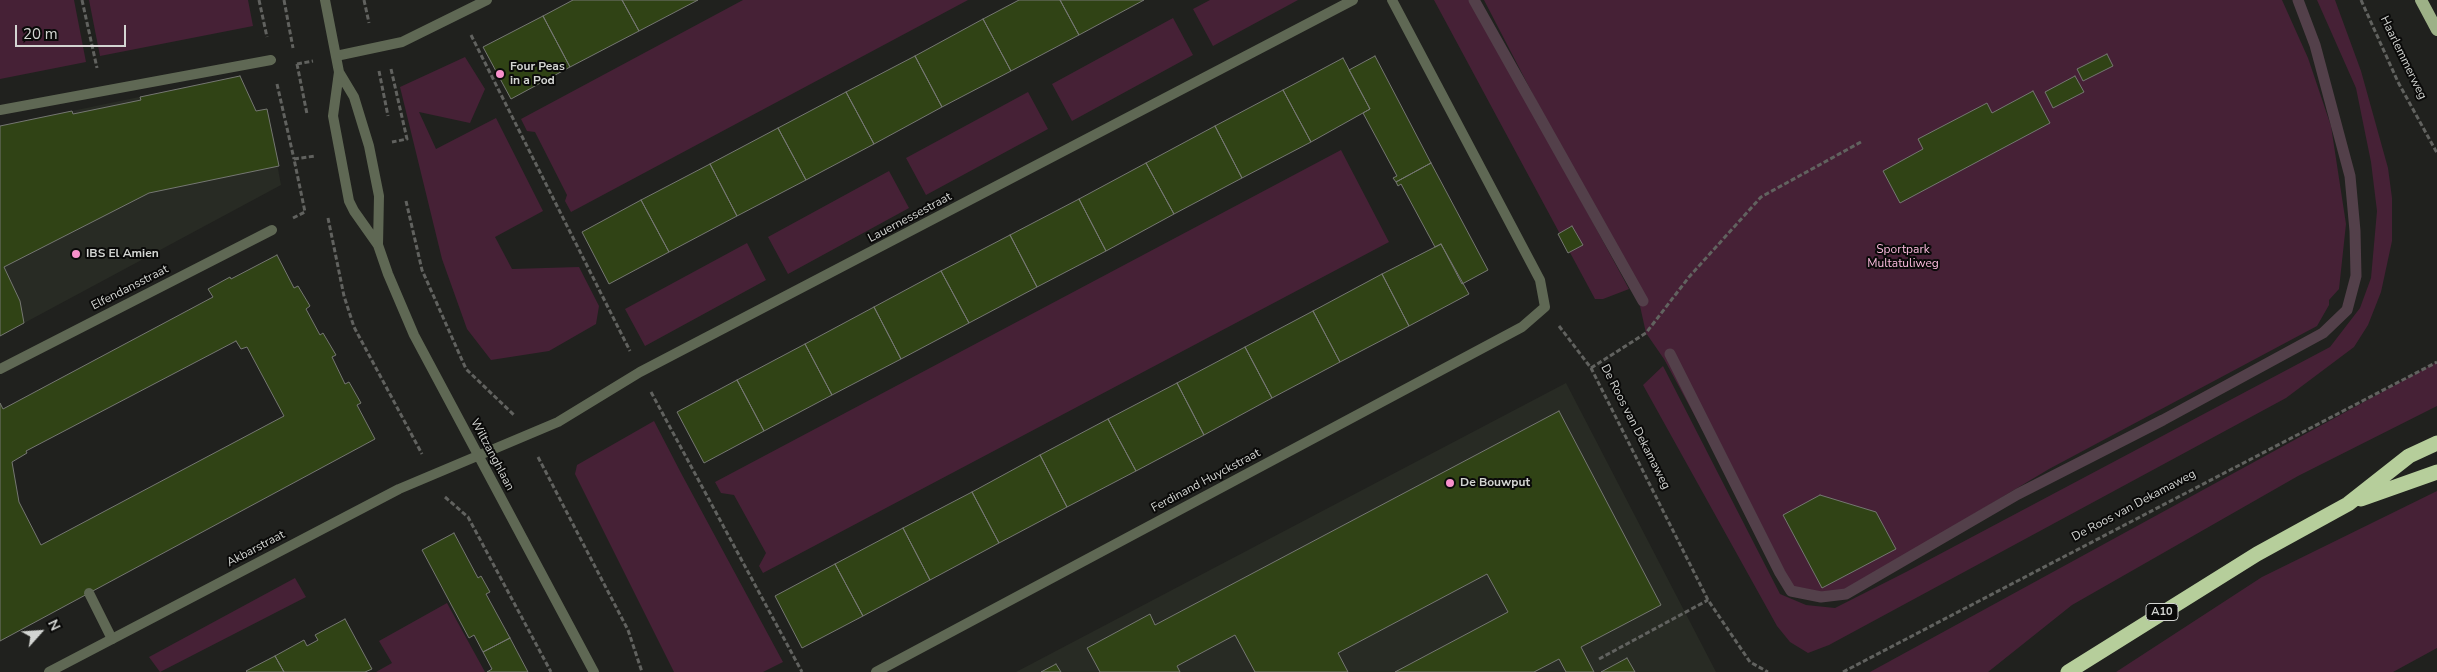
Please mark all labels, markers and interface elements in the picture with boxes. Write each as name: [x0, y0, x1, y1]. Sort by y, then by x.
street label: Haarlemmerweg: [2377, 14, 2429, 102]
scale bar: [18, 15, 129, 47]
text: 20 m: [23, 24, 58, 44]
place label: Four Peas in a Pod: [510, 60, 565, 88]
marker: Four Peas in a Pod: [494, 68, 506, 80]
street label: Lauernessestraat: [866, 190, 954, 246]
park label: Sportpark Multatuliweg: [1867, 243, 1939, 271]
place label: IBS El Amien: [86, 247, 159, 261]
marker: IBS El Amien: [70, 248, 82, 260]
street label: Elfendansstraat: [89, 262, 171, 314]
street label: De Roos van Dekamaweg: [1597, 362, 1673, 492]
street label: Wiltzanghlaan: [467, 417, 517, 493]
street label: Ferdinand Huyckstraat: [1149, 446, 1263, 516]
street label: De Roos van Dekamaweg: [2070, 467, 2198, 545]
place label: De Bouwput: [1460, 476, 1530, 490]
marker: De Bouwput: [1444, 477, 1456, 489]
street label: Akbarstraat: [225, 528, 287, 570]
road number: A10: [2146, 604, 2178, 620]
north arrow: [15, 607, 65, 657]
text: N: [43, 616, 65, 634]

